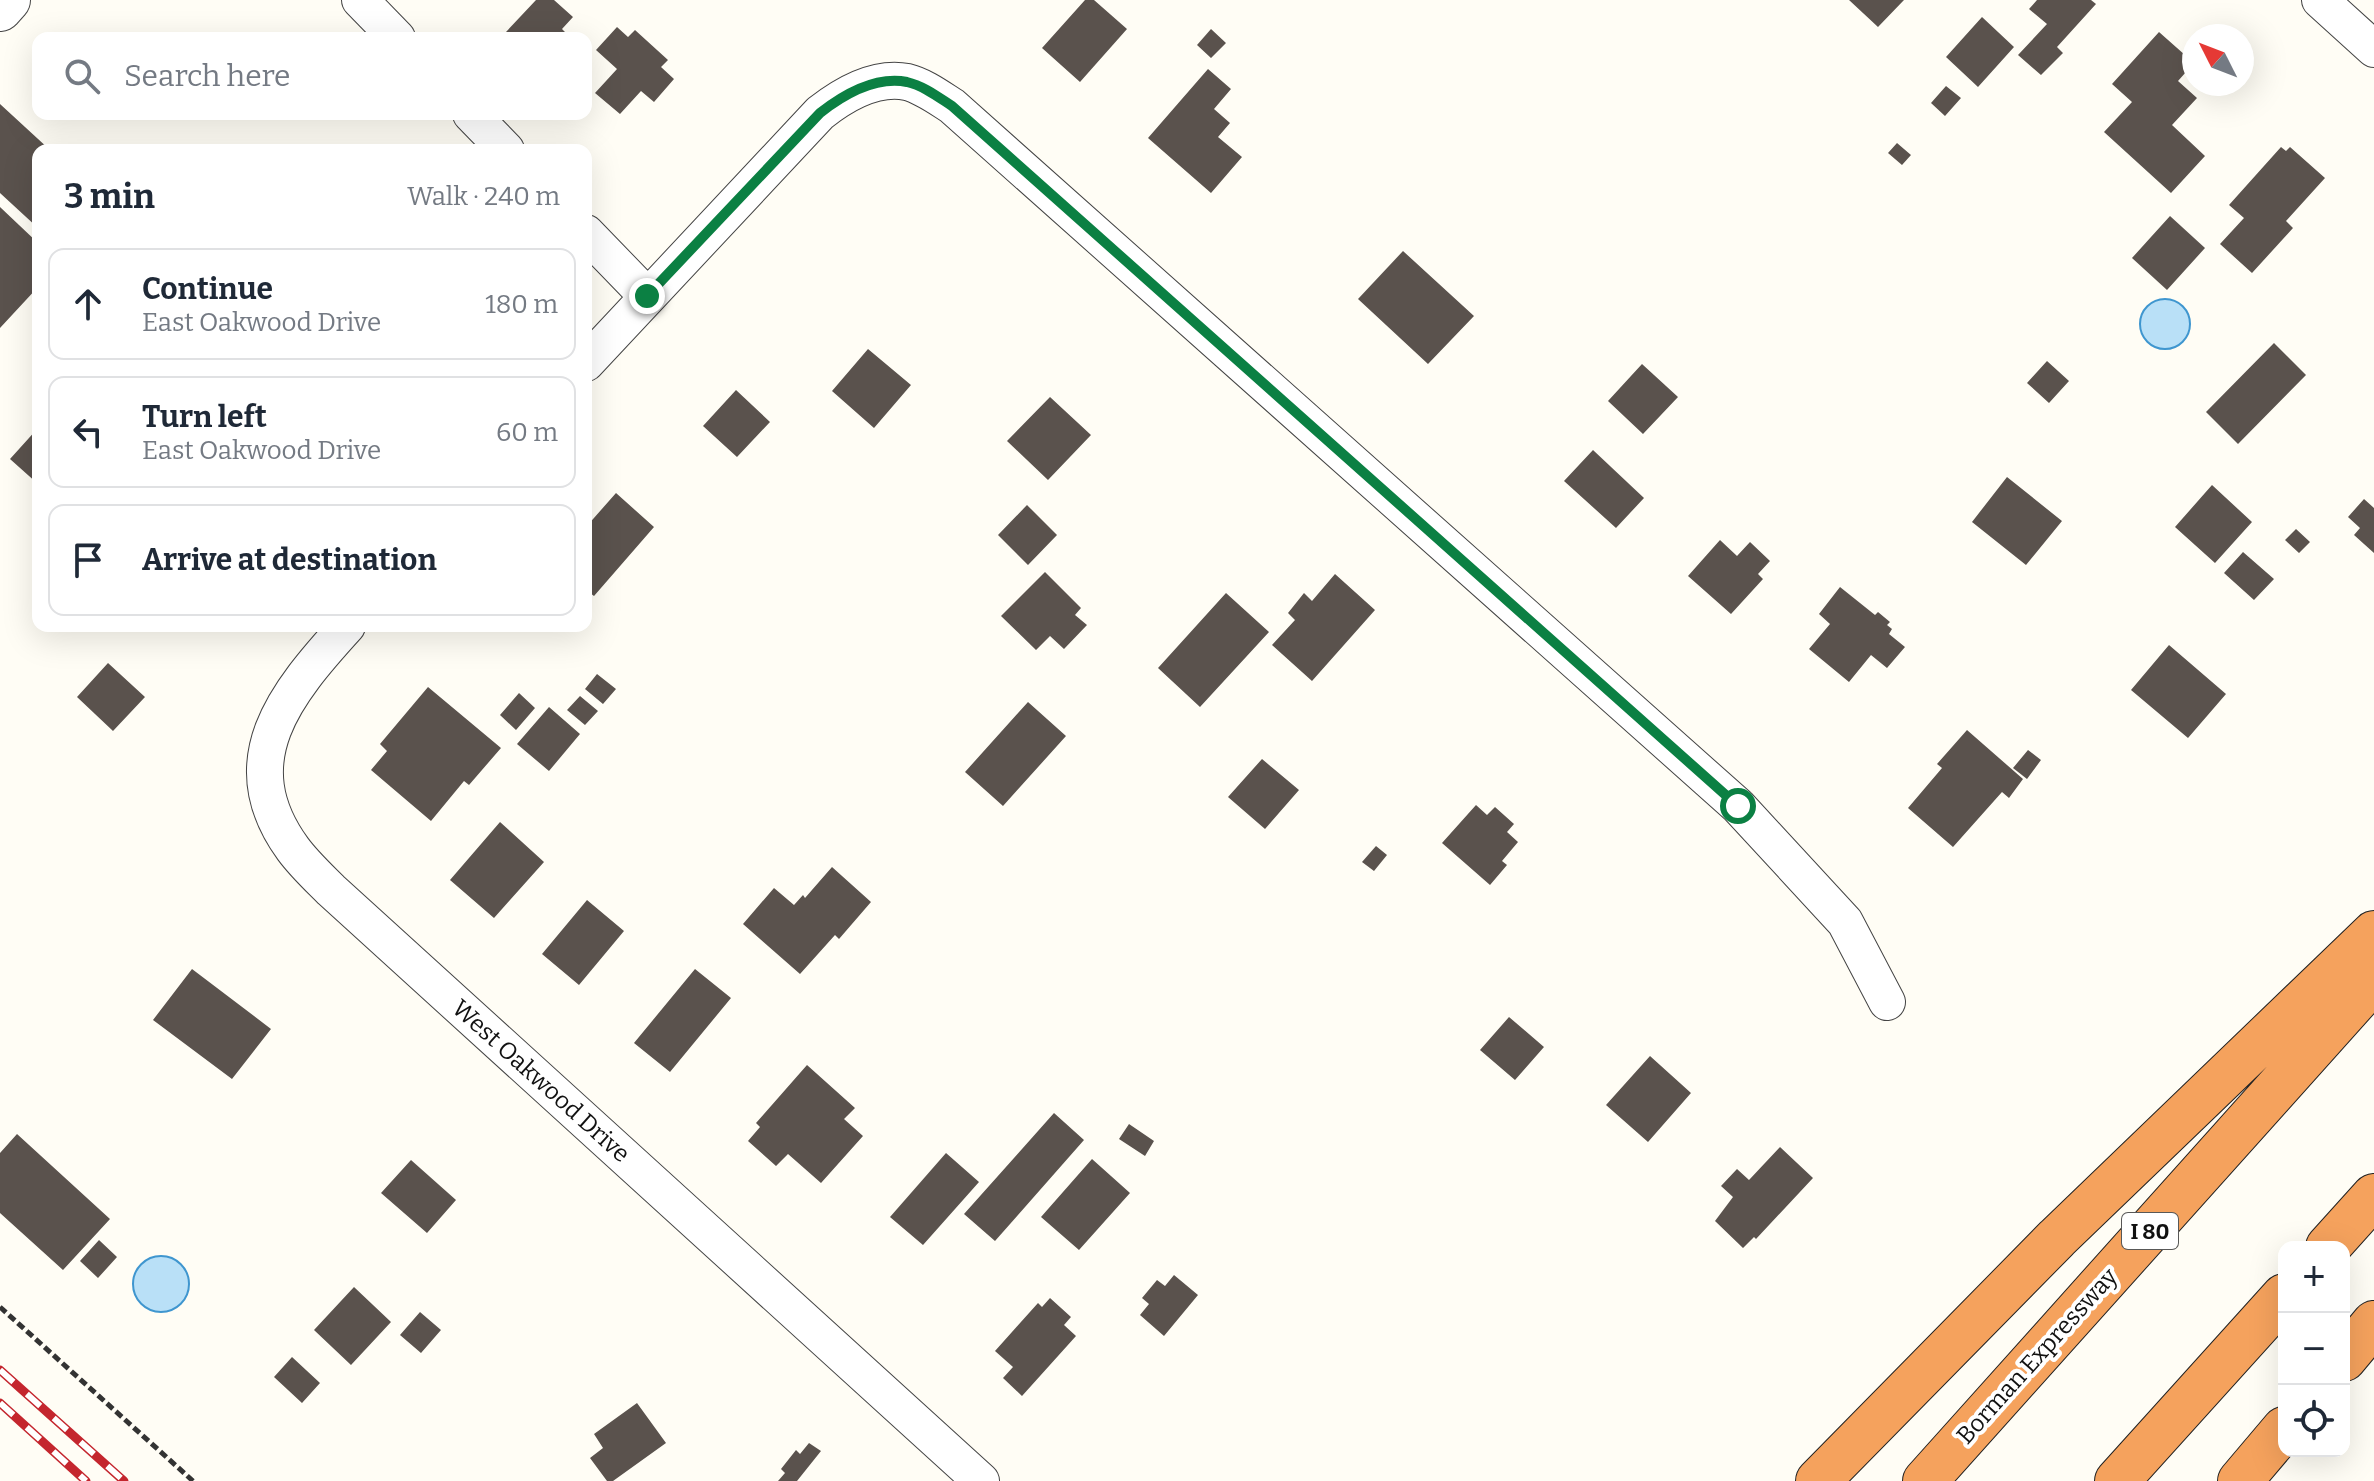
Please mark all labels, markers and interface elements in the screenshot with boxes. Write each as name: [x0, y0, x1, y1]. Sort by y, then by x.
north arrow: [2182, 24, 2254, 96]
search box: [32, 32, 592, 120]
icon: search: [60, 54, 104, 98]
text: Search here: [124, 58, 291, 94]
text: 3 min: [64, 176, 155, 217]
text: Walk · 240 m: [407, 181, 560, 212]
text: Continue: [142, 271, 273, 307]
route end: [629, 278, 665, 314]
icon: ahead: [66, 282, 110, 326]
text: 180 m: [485, 289, 558, 320]
text: East Oakwood Drive: [142, 307, 381, 338]
text: Turn left: [142, 399, 267, 435]
icon: left: [66, 410, 110, 454]
text: 60 m: [496, 417, 558, 448]
text: East Oakwood Drive: [142, 435, 381, 466]
icon: arrive: [66, 538, 110, 582]
text: Arrive at destination: [142, 542, 437, 578]
route start: [1720, 788, 1756, 824]
street label: West Oakwood Drive: [446, 994, 636, 1168]
road number: I 80: [2122, 1213, 2178, 1249]
map controls: [2278, 1241, 2350, 1457]
button: +: [2278, 1241, 2350, 1313]
street label: Borman Expressway: [1951, 1262, 2123, 1449]
button: −: [2278, 1313, 2350, 1385]
button: locate: [2278, 1385, 2350, 1457]

